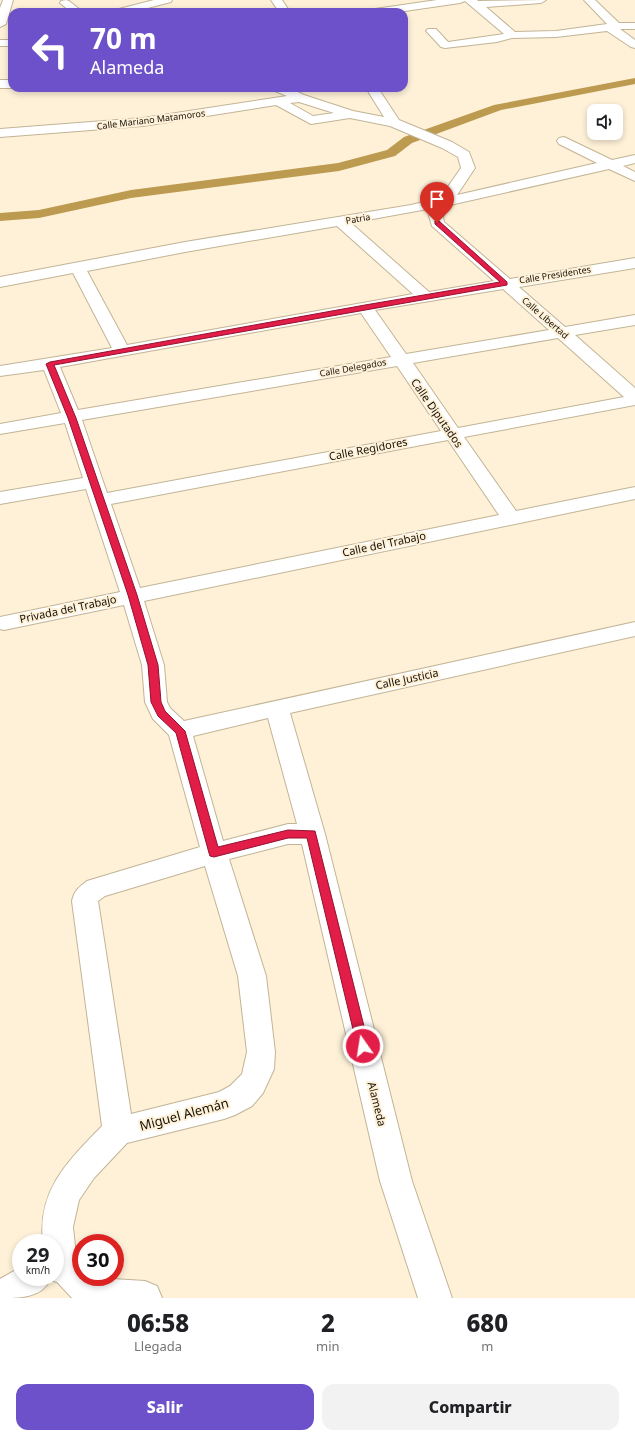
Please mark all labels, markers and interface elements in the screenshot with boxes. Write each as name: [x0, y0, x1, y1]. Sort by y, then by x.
text: 70 m: [90, 19, 157, 57]
icon: left: [24, 24, 76, 76]
text: Alameda: [90, 55, 164, 79]
map controls: [587, 104, 623, 140]
button: sound: [587, 104, 623, 140]
street label: Calle Mariano Matamoros: [96, 106, 206, 133]
pin: [420, 182, 454, 223]
icon: arrive: [426, 188, 448, 210]
street label: Patria: [345, 210, 371, 227]
street label: Calle Presidentes: [518, 262, 592, 287]
street label: Calle Libertad: [519, 294, 571, 342]
street label: Calle Delegados: [318, 355, 387, 380]
street label: Calle Diputados: [408, 375, 467, 450]
street label: Calle Regidores: [327, 434, 408, 463]
street label: Calle del Trabajo: [341, 527, 427, 560]
street label: Privada del Trabajo: [18, 591, 118, 626]
street label: Calle Justicia: [374, 665, 440, 693]
position arrow: [342, 1025, 384, 1067]
street label: Alameda: [365, 1080, 390, 1128]
street label: Miguel Alemán: [137, 1093, 231, 1135]
speed limit sign: 30: [72, 1234, 124, 1286]
text: 29: [27, 1241, 49, 1268]
text: km/h: [26, 1263, 50, 1277]
text: 06:58: [127, 1306, 189, 1339]
text: 2: [321, 1306, 335, 1339]
text: 680: [467, 1306, 508, 1339]
text: Llegada: [134, 1337, 182, 1355]
text: min: [316, 1337, 340, 1355]
text: m: [481, 1337, 493, 1355]
button: Salir: [16, 1384, 314, 1430]
button: Compartir: [322, 1384, 619, 1430]

